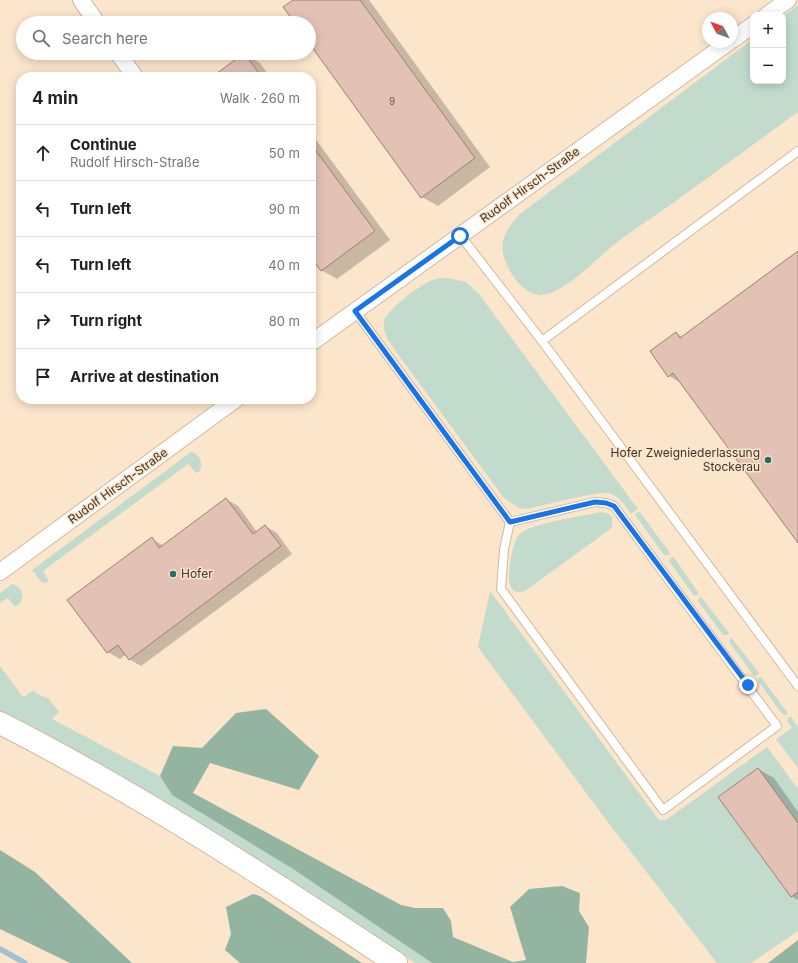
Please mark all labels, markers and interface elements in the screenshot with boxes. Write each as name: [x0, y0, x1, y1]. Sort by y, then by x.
north arrow: [702, 12, 738, 48]
map controls: [750, 12, 786, 84]
button: +: [750, 12, 786, 48]
search box: [16, 16, 316, 60]
icon: search: [30, 27, 52, 49]
text: Search here: [62, 29, 148, 48]
button: −: [750, 48, 786, 84]
text: 4 min: [32, 88, 78, 108]
text: Walk · 260 m: [220, 90, 300, 106]
house number: 9: [389, 95, 395, 107]
text: Continue: [70, 135, 137, 154]
icon: ahead: [32, 142, 54, 164]
street label: Rudolf Hirsch-Straße: [477, 143, 582, 226]
text: 50 m: [269, 145, 300, 161]
text: Rudolf Hirsch-Straße: [70, 154, 199, 170]
icon: left: [32, 198, 54, 220]
text: Turn left: [70, 199, 131, 218]
text: 90 m: [269, 201, 300, 217]
route start: [451, 227, 469, 245]
icon: left: [32, 254, 54, 276]
text: Turn left: [70, 255, 131, 274]
text: 40 m: [268, 257, 300, 273]
icon: right: [32, 310, 54, 332]
text: Turn right: [70, 311, 142, 330]
text: 80 m: [269, 313, 300, 329]
icon: arrive: [32, 366, 54, 388]
text: Arrive at destination: [70, 367, 219, 386]
street label: Rudolf Hirsch-Straße: [65, 444, 170, 527]
place label: Hofer Zweigniederlassung Stockerau: [611, 445, 760, 474]
marker: Hofer Zweigniederlassung Stockerau: [763, 455, 773, 465]
place label: Hofer: [181, 566, 213, 581]
marker: Hofer: [168, 569, 178, 579]
route end: [739, 676, 757, 694]

